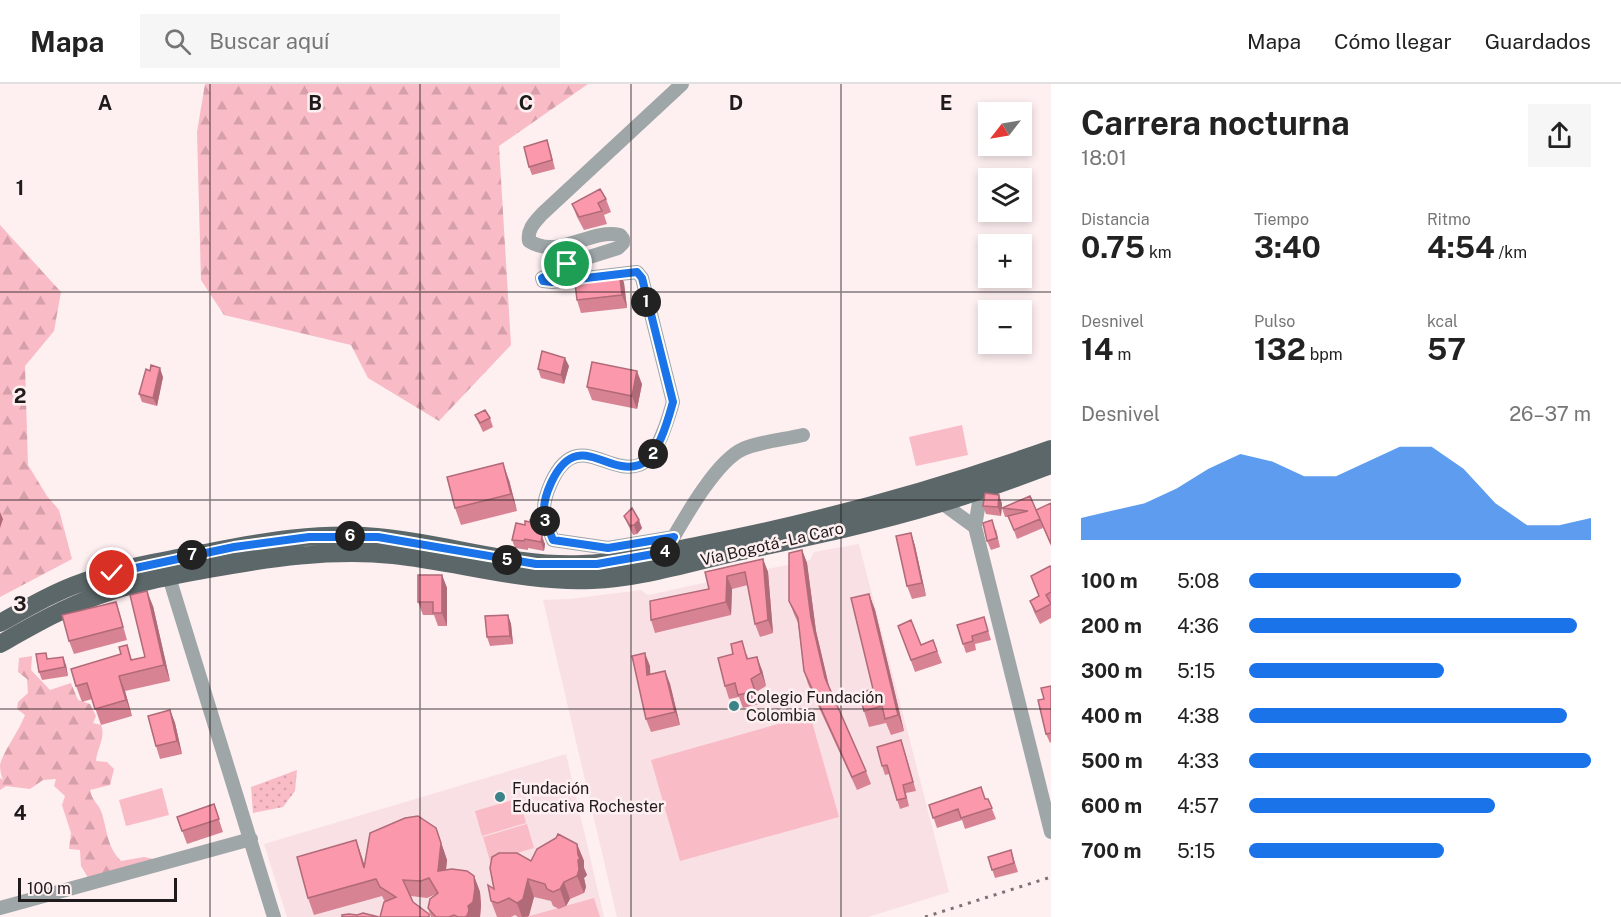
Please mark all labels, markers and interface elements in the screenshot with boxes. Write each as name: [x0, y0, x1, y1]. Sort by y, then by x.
search box: [140, 14, 560, 68]
text: Mapa: [30, 25, 104, 58]
icon: search: [161, 25, 194, 58]
text: Buscar aquí: [209, 28, 329, 54]
text: Mapa: [1247, 29, 1301, 54]
text: Cómo llegar: [1334, 29, 1452, 54]
text: Guardados: [1485, 29, 1591, 54]
text: A: [98, 91, 112, 115]
text: B: [308, 91, 322, 115]
text: C: [519, 91, 533, 115]
text: D: [729, 91, 743, 115]
text: E: [940, 91, 952, 115]
north arrow: [978, 102, 1032, 156]
map controls: [978, 102, 1032, 354]
text: Carrera nocturna: [1081, 104, 1350, 142]
button: share: [1528, 104, 1591, 167]
text: 18:01: [1081, 146, 1127, 170]
button: layers: [978, 168, 1032, 222]
text: 1: [16, 176, 24, 200]
text: Distancia: [1081, 210, 1150, 229]
text: Tiempo: [1254, 210, 1309, 229]
text: Ritmo: [1427, 210, 1471, 229]
text: 0.75: [1081, 229, 1145, 265]
text: 3:40: [1254, 229, 1321, 265]
text: 4:54: [1427, 229, 1495, 265]
button: +: [978, 234, 1032, 288]
pin: [541, 238, 592, 289]
text: km: [1145, 243, 1172, 262]
text: /km: [1495, 243, 1527, 262]
icon: arrive: [550, 247, 583, 280]
pin: 1: [631, 287, 661, 317]
text: 1: [643, 292, 649, 311]
button: −: [978, 300, 1032, 354]
text: Desnivel: [1081, 312, 1144, 331]
text: Pulso: [1254, 312, 1295, 331]
text: kcal: [1427, 312, 1458, 331]
text: 14: [1081, 331, 1114, 367]
text: 132: [1254, 331, 1306, 367]
text: 57: [1427, 331, 1466, 367]
text: m: [1114, 345, 1131, 364]
text: bpm: [1306, 345, 1343, 364]
text: 2: [14, 384, 26, 408]
text: Desnivel: [1081, 402, 1160, 426]
text: 26–37 m: [1509, 402, 1591, 426]
pin: 2: [638, 439, 668, 469]
text: 2: [648, 444, 658, 463]
pin: 3: [530, 506, 560, 536]
text: 3: [540, 511, 550, 530]
street label: Vía Bogotá - La Caro: [698, 518, 846, 570]
pin: 6: [335, 521, 365, 551]
text: 6: [345, 526, 355, 545]
pin: 4: [650, 537, 680, 567]
pin: 7: [177, 540, 207, 570]
text: 4: [660, 542, 670, 561]
text: 7: [187, 545, 197, 564]
pin: 5: [492, 545, 522, 575]
pin: [86, 547, 137, 598]
text: 5: [502, 550, 512, 569]
icon: check: [95, 556, 128, 589]
text: 100 m: [1081, 569, 1138, 593]
text: 5:08: [1177, 569, 1219, 593]
text: 3: [13, 592, 27, 616]
text: 200 m: [1081, 614, 1142, 638]
text: 4:36: [1177, 614, 1219, 638]
text: 300 m: [1081, 659, 1142, 683]
text: 5:15: [1177, 659, 1215, 683]
place label: Colegio Fundación Colombia: [746, 688, 883, 725]
marker: Colegio Fundación Colombia: [727, 699, 741, 713]
text: 400 m: [1081, 704, 1142, 728]
text: 4:38: [1177, 704, 1220, 728]
text: 500 m: [1081, 749, 1143, 773]
text: 4:33: [1177, 749, 1219, 773]
place label: Fundación Educativa Rochester: [512, 779, 664, 816]
marker: Fundación Educativa Rochester: [493, 790, 507, 804]
text: 600 m: [1081, 794, 1142, 818]
text: 4:57: [1177, 794, 1219, 818]
text: 4: [13, 801, 27, 825]
text: 700 m: [1081, 839, 1141, 863]
text: 5:15: [1177, 839, 1215, 863]
scale bar: [18, 875, 177, 902]
text: 100 m: [27, 879, 71, 898]

